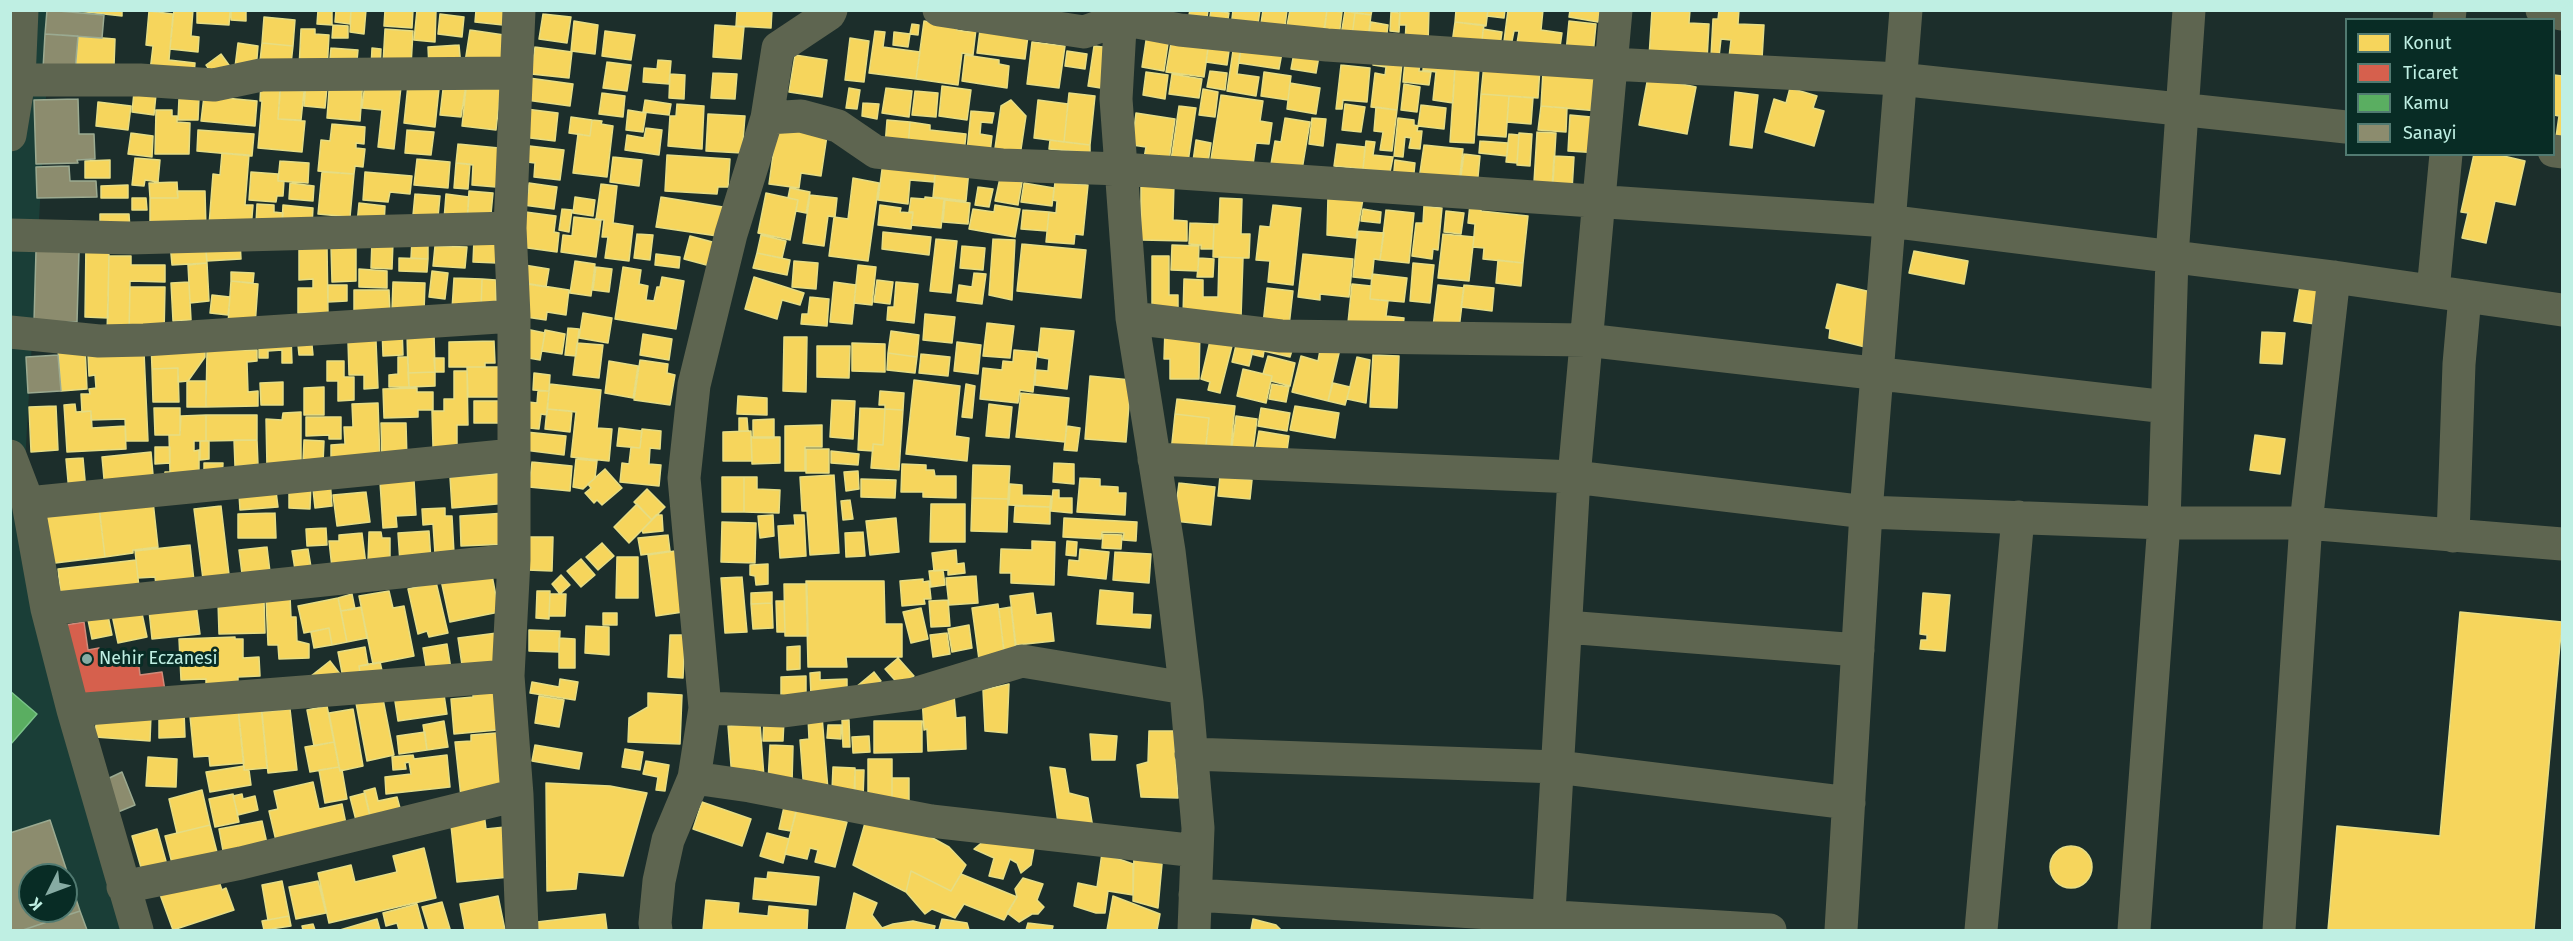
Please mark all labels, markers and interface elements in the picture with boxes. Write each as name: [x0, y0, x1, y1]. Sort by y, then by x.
legend: [2345, 18, 2555, 156]
text: Konut: [2403, 32, 2451, 54]
text: Ticaret: [2403, 62, 2458, 84]
text: Kamu: [2403, 92, 2449, 114]
text: Sanayi: [2403, 122, 2457, 144]
place label: Nehir Eczanesi: [99, 648, 218, 670]
marker: Nehir Eczanesi: [80, 652, 94, 666]
north arrow: [18, 863, 78, 923]
text: K: [25, 894, 46, 914]

